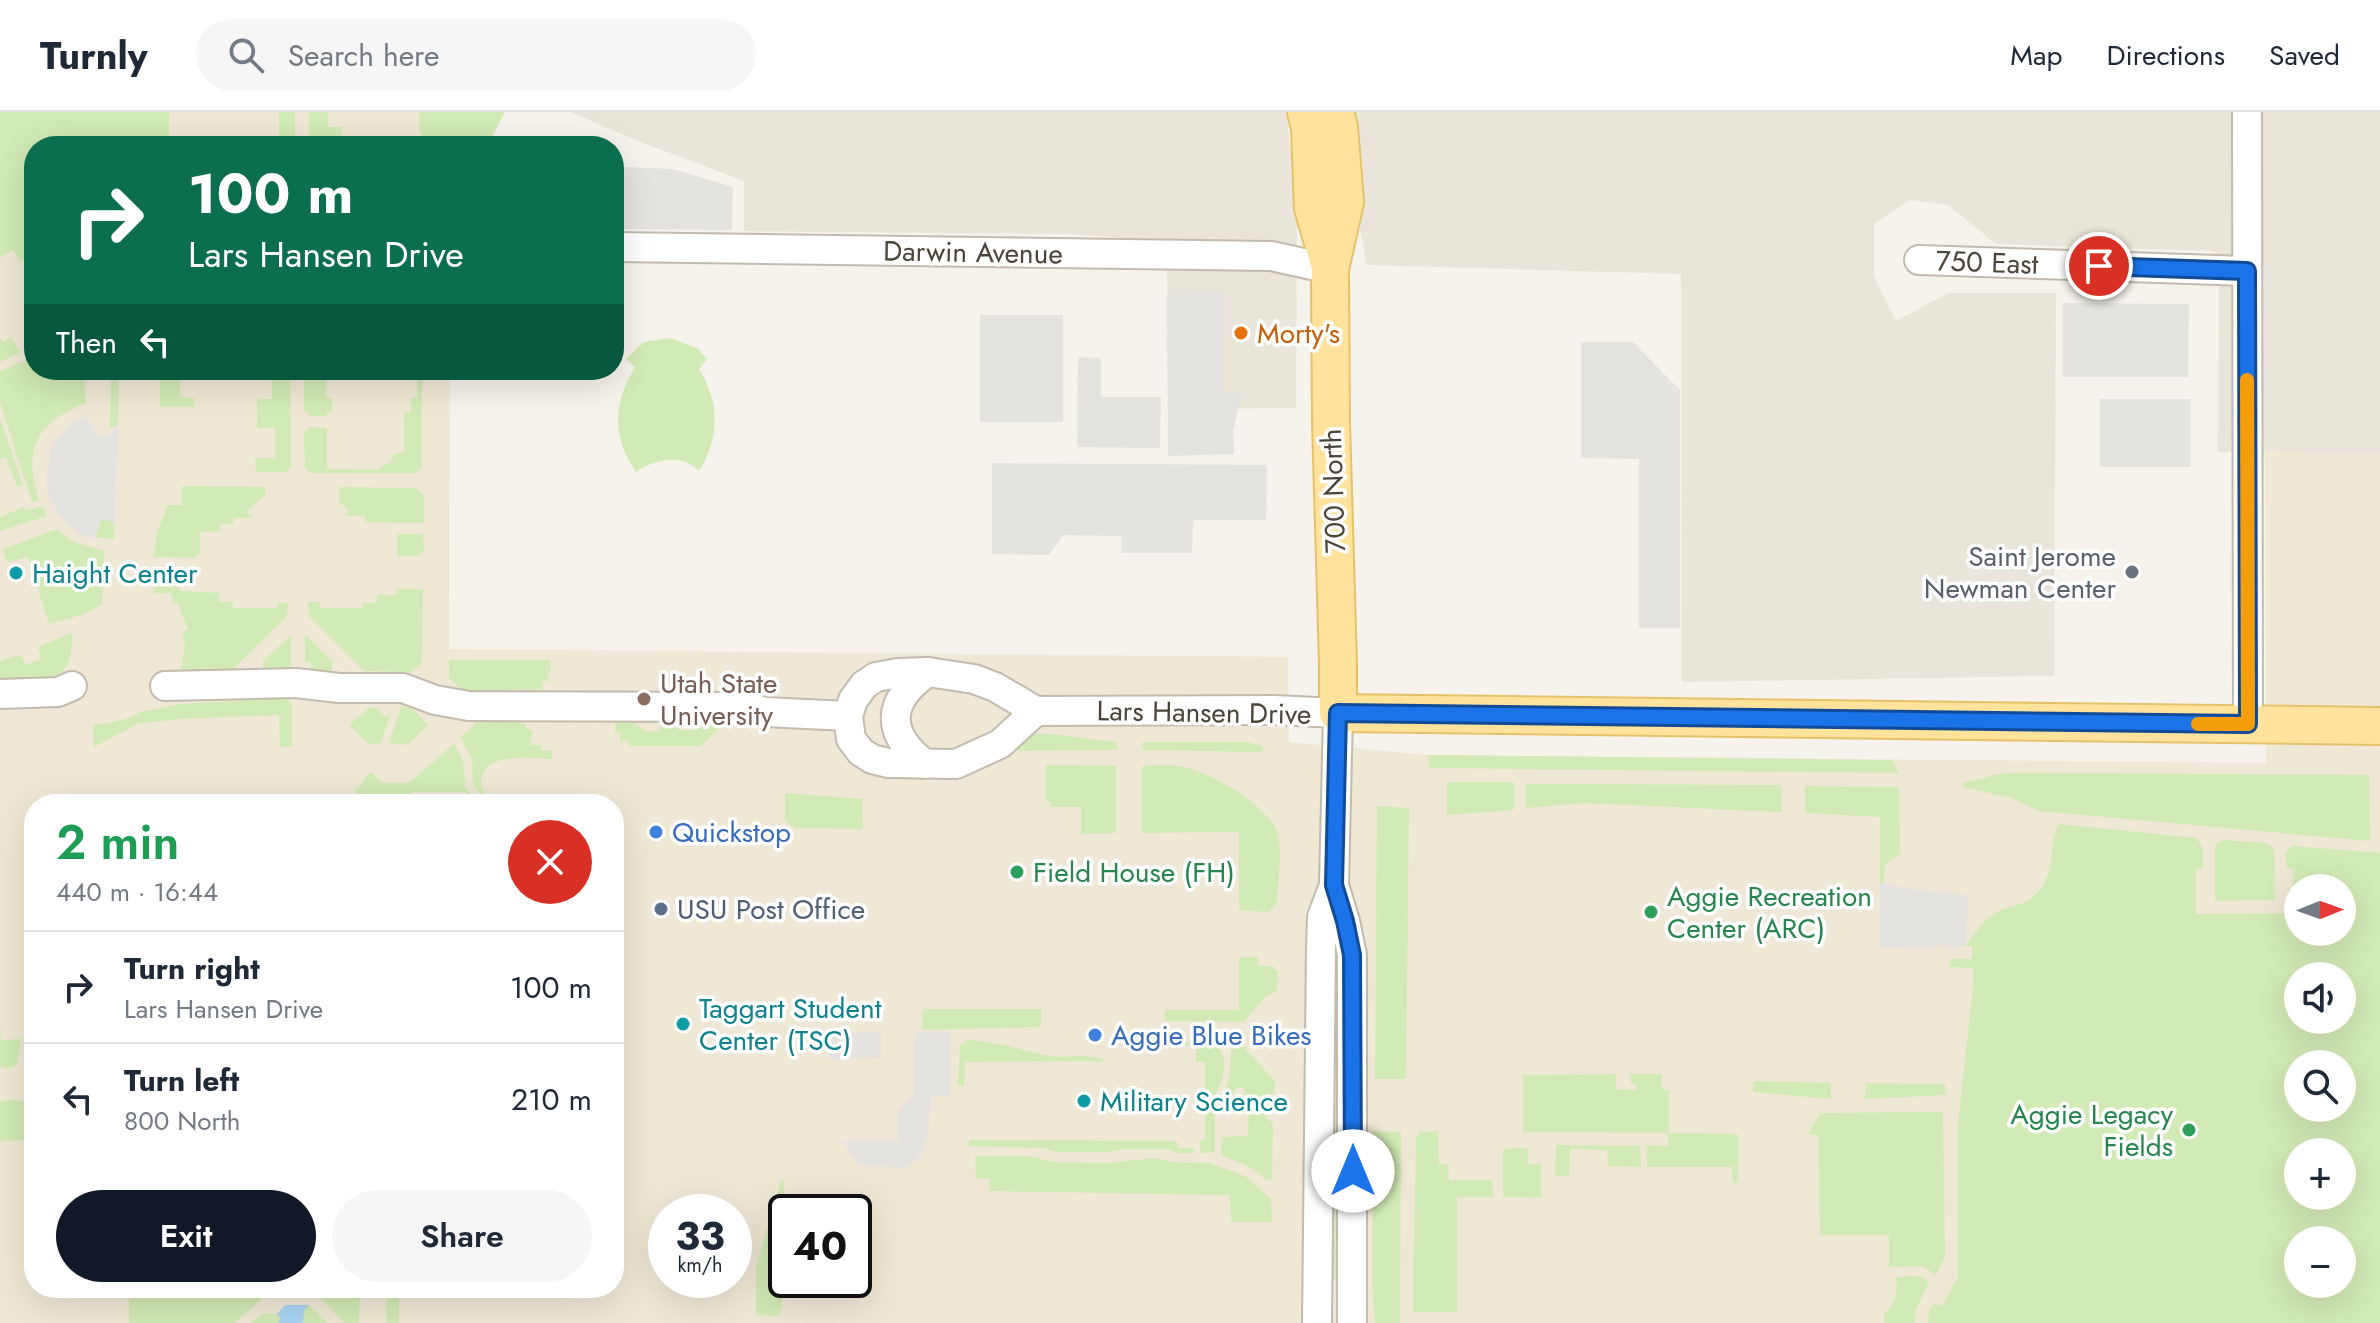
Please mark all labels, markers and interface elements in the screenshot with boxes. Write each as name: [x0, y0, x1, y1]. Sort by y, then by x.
search box: [196, 19, 756, 91]
text: Turnly: [40, 28, 148, 83]
icon: search: [224, 33, 268, 77]
text: Search here: [288, 34, 439, 77]
text: Map: [2010, 35, 2062, 76]
text: Directions: [2106, 35, 2225, 76]
text: Saved: [2269, 35, 2340, 76]
text: 100 m: [188, 153, 353, 234]
icon: right: [56, 168, 160, 272]
text: Lars Hansen Drive: [188, 228, 464, 280]
street label: Darwin Avenue: [883, 230, 1063, 275]
pin: [2065, 232, 2133, 300]
street label: 750 East: [1935, 240, 2039, 285]
icon: arrive: [2077, 244, 2121, 288]
place label: Morty's: [1257, 313, 1340, 354]
icon: left: [133, 320, 177, 364]
text: Then: [56, 321, 117, 364]
marker: Morty's: [1232, 324, 1250, 342]
street label: 700 North: [1311, 428, 1356, 554]
place label: Saint Jerome Newman Center: [1924, 536, 2116, 609]
place label: Haight Center: [32, 553, 198, 594]
marker: Saint Jerome Newman Center: [2123, 563, 2141, 581]
marker: Haight Center: [7, 564, 25, 582]
place label: Utah State University: [660, 663, 778, 736]
marker: Utah State University: [635, 690, 653, 708]
street label: Lars Hansen Drive: [1096, 690, 1312, 735]
text: 2 min: [56, 808, 179, 877]
place label: Quickstop: [672, 812, 791, 853]
button: close: [508, 820, 592, 904]
marker: Quickstop: [647, 823, 665, 841]
place label: Field House (FH): [1033, 852, 1235, 893]
marker: Field House (FH): [1008, 863, 1026, 881]
text: 440 m · 16:44: [56, 873, 218, 911]
north arrow: [2284, 874, 2356, 946]
map controls: [2284, 874, 2356, 1298]
place label: Aggie Recreation Center (ARC): [1667, 876, 1872, 949]
place label: USU Post Office: [677, 889, 865, 930]
marker: USU Post Office: [652, 900, 670, 918]
marker: Aggie Recreation Center (ARC): [1642, 903, 1660, 921]
text: Turn right: [124, 947, 260, 990]
button: sound: [2284, 962, 2356, 1034]
icon: right: [56, 965, 100, 1009]
text: 100 m: [510, 966, 592, 1009]
place label: Taggart Student Center (TSC): [699, 988, 882, 1061]
text: Lars Hansen Drive: [124, 990, 323, 1028]
marker: Taggart Student Center (TSC): [674, 1015, 692, 1033]
place label: Aggie Blue Bikes: [1111, 1015, 1312, 1056]
marker: Aggie Blue Bikes: [1086, 1026, 1104, 1044]
button: search: [2284, 1050, 2356, 1122]
text: Turn left: [124, 1059, 239, 1102]
icon: left: [56, 1077, 100, 1121]
text: 210 m: [511, 1078, 592, 1121]
place label: Military Science: [1100, 1081, 1288, 1122]
marker: Military Science: [1075, 1092, 1093, 1110]
place label: Aggie Legacy Fields: [2010, 1094, 2174, 1167]
text: 800 North: [124, 1102, 240, 1140]
marker: Aggie Legacy Fields: [2180, 1121, 2198, 1139]
position arrow: [1311, 1129, 1395, 1213]
button: +: [2284, 1138, 2356, 1210]
button: Exit: [56, 1190, 316, 1282]
button: Share: [332, 1190, 592, 1282]
speed limit sign: 40: [768, 1194, 872, 1298]
text: 33: [675, 1207, 725, 1265]
button: −: [2284, 1226, 2356, 1298]
text: km/h: [677, 1251, 723, 1280]

